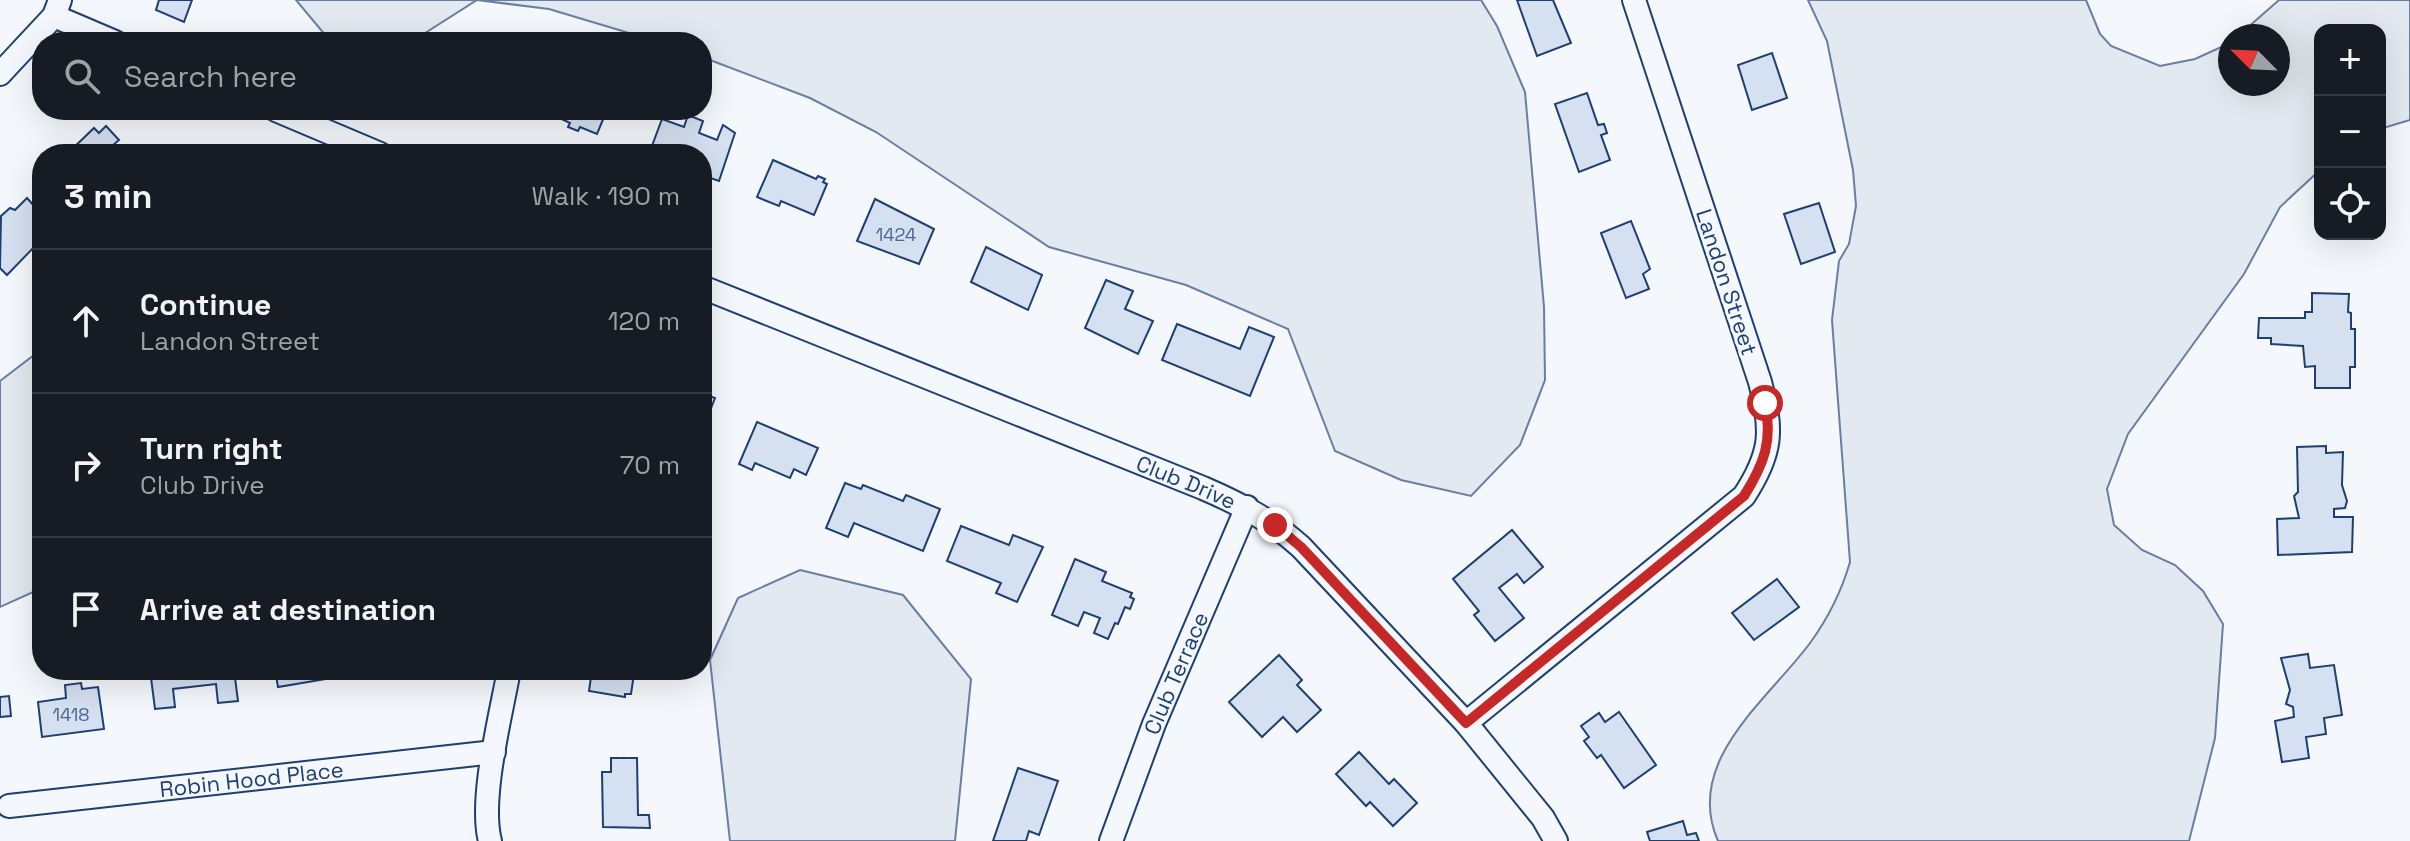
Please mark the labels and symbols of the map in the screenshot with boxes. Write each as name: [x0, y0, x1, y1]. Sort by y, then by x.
north arrow: [2218, 24, 2290, 96]
street label: Landon Street: [1690, 205, 1764, 359]
house number: 1424: [876, 223, 916, 246]
route start: [1747, 385, 1783, 421]
street label: Club Drive: [1132, 449, 1241, 515]
route end: [1257, 507, 1293, 543]
street label: Club Terrace: [1137, 608, 1214, 738]
house number: 1418: [52, 703, 90, 726]
street label: Robin Hood Place: [158, 755, 345, 803]

